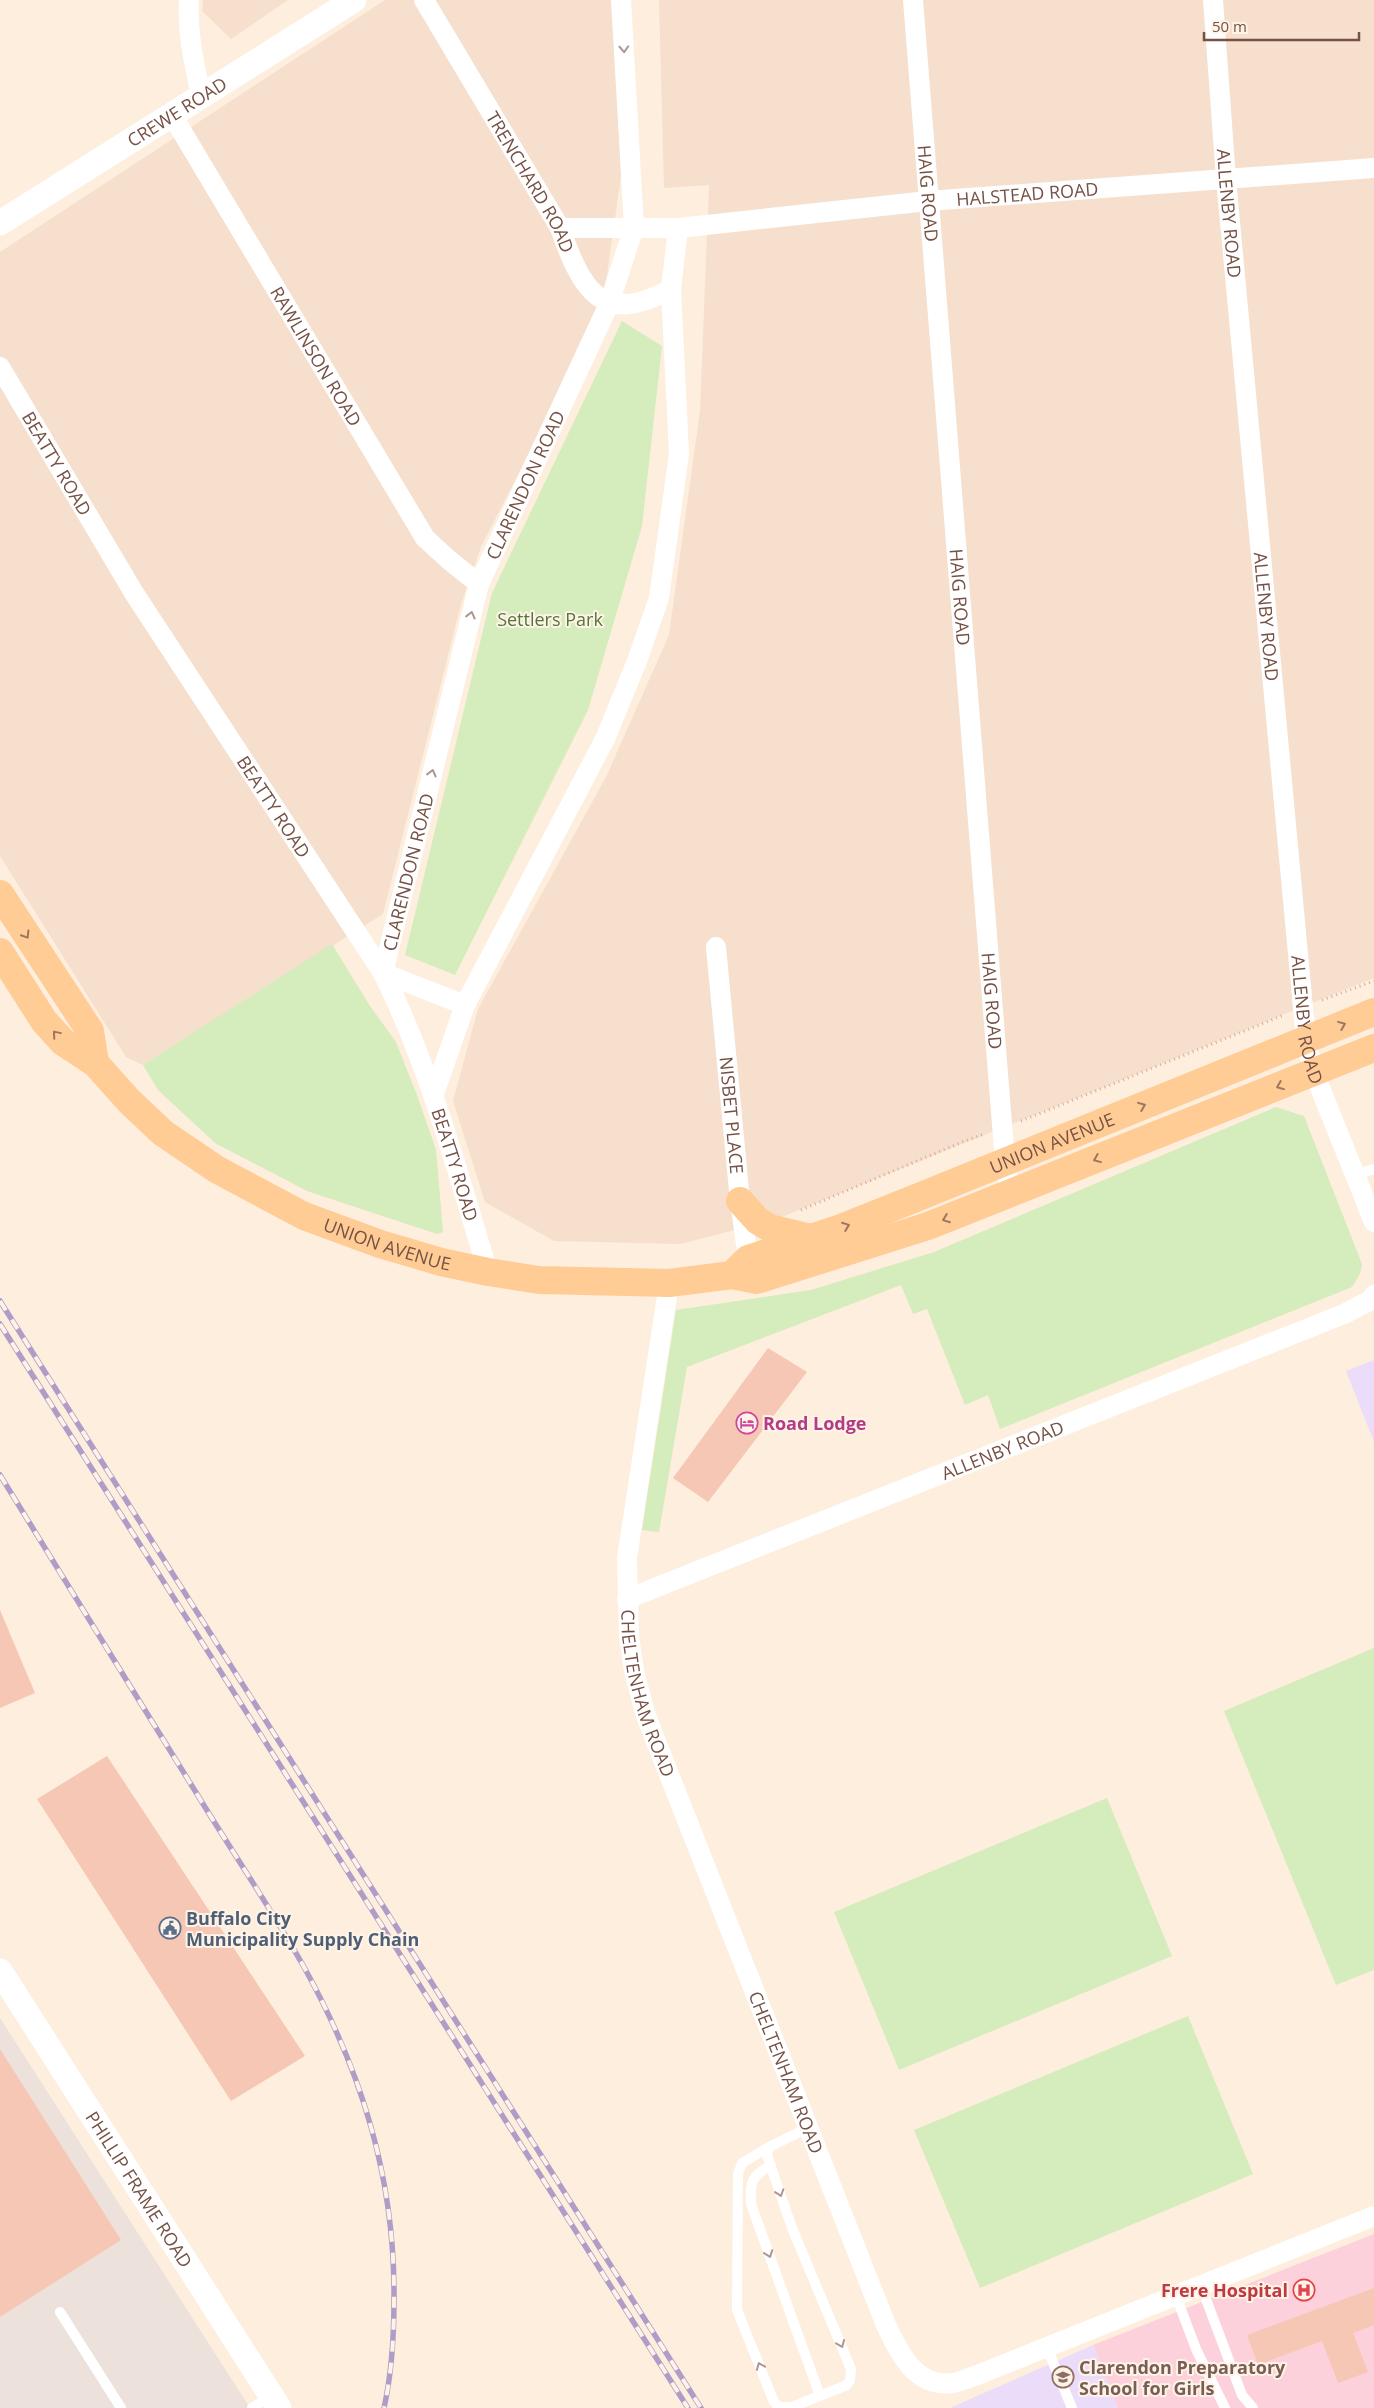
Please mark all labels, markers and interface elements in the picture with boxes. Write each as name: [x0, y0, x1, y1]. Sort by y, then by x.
scale bar: [1204, 10, 1359, 42]
text: 50 m: [1212, 16, 1247, 36]
one-way arrow: [618, 45, 629, 53]
street label: CREWE ROAD: [122, 71, 231, 152]
street label: TRENCHARD ROAD: [481, 107, 580, 256]
street label: HAIG ROAD: [913, 144, 944, 243]
street label: ALLENBY ROAD: [1212, 148, 1247, 279]
street label: HALSTEAD ROAD: [955, 176, 1099, 211]
street label: RAWLINSON ROAD: [265, 282, 367, 430]
street label: CLARENDON ROAD: [480, 406, 570, 563]
street label: BEATTY ROAD: [17, 407, 97, 520]
street label: HAIG ROAD: [944, 548, 976, 646]
street label: ALLENBY ROAD: [1249, 551, 1285, 682]
park label: Settlers Park: [497, 607, 603, 631]
one-way arrow: [465, 610, 476, 619]
street label: BEATTY ROAD: [232, 751, 316, 862]
one-way arrow: [426, 768, 437, 777]
street label: CLARENDON ROAD: [377, 791, 439, 953]
one-way arrow: [20, 929, 29, 939]
street label: HAIG ROAD: [976, 952, 1008, 1050]
street label: ALLENBY ROAD: [1286, 954, 1329, 1087]
one-way arrow: [1337, 1021, 1345, 1031]
one-way arrow: [52, 1031, 61, 1040]
street label: NISBET PLACE: [714, 1056, 749, 1175]
one-way arrow: [1276, 1080, 1285, 1090]
one-way arrow: [1137, 1102, 1146, 1113]
street label: BEATTY ROAD: [426, 1105, 484, 1224]
street label: UNION AVENUE: [986, 1107, 1118, 1179]
one-way arrow: [1093, 1153, 1102, 1164]
street label: UNION AVENUE: [320, 1212, 453, 1276]
one-way arrow: [942, 1213, 951, 1223]
one-way arrow: [841, 1222, 849, 1232]
hotel icon: Road Lodge: [735, 1411, 759, 1435]
place label: Road Lodge: [763, 1411, 866, 1435]
street label: ALLENBY ROAD: [938, 1415, 1067, 1485]
street label: CHELTENHAM ROAD: [616, 1609, 681, 1780]
place label: Buffalo City Municipality Supply Chain: [186, 1906, 419, 1951]
public building icon: Buffalo City Municipality Supply Chain: [158, 1916, 182, 1940]
street label: CHELTENHAM ROAD: [744, 1987, 829, 2157]
street label: PHILLIP FRAME ROAD: [81, 2107, 198, 2272]
one-way arrow: [774, 2188, 784, 2197]
one-way arrow: [763, 2249, 773, 2257]
place label: Frere Hospital: [1161, 2278, 1288, 2302]
hospital icon: Frere Hospital: [1292, 2278, 1316, 2302]
one-way arrow: [834, 2339, 845, 2348]
place label: Clarendon Preparatory School for Girls: [1079, 2355, 1286, 2400]
one-way arrow: [755, 2362, 766, 2371]
school or university icon: Clarendon Preparatory School for Girls: [1051, 2365, 1075, 2389]

